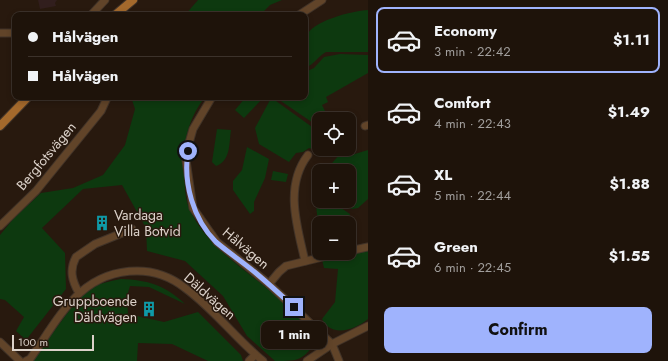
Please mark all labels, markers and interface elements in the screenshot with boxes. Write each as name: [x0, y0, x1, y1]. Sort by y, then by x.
text: Economy: [434, 20, 497, 42]
icon: car: [386, 22, 422, 58]
text: Hålvägen: [52, 26, 118, 48]
text: $1.11: [613, 29, 650, 51]
text: 3 min · 22:42: [434, 42, 511, 61]
text: Hålvägen: [52, 65, 118, 87]
text: Comfort: [434, 92, 491, 114]
icon: car: [386, 94, 422, 130]
text: $1.49: [608, 101, 650, 123]
map controls: [312, 112, 356, 260]
button: locate: [312, 112, 356, 156]
text: 4 min · 22:43: [434, 114, 511, 133]
street label: Bergfotsvägen: [11, 118, 81, 194]
route start: [179, 142, 197, 160]
button: +: [312, 164, 356, 208]
text: XL: [434, 164, 452, 186]
icon: car: [386, 166, 422, 202]
text: $1.88: [609, 173, 650, 195]
text: 5 min · 22:44: [434, 186, 511, 205]
place label: Vardaga Villa Botvid: [114, 205, 181, 241]
building icon: Vardaga Villa Botvid: [93, 214, 111, 232]
button: −: [312, 216, 356, 260]
street label: Hålvägen: [218, 222, 274, 274]
text: Green: [434, 236, 478, 258]
icon: car: [386, 238, 422, 274]
text: $1.55: [609, 245, 650, 267]
text: 6 min · 22:45: [434, 258, 511, 277]
street label: Däldvägen: [180, 268, 240, 324]
place label: Gruppboende Däldvägen: [53, 291, 137, 327]
route end: [285, 298, 303, 316]
building icon: Gruppboende Däldvägen: [140, 300, 158, 318]
button: Confirm: [384, 307, 652, 353]
callout: 1 min: [261, 321, 327, 349]
text: 1 min: [278, 325, 310, 344]
scale bar: [12, 333, 94, 352]
text: 100 m: [18, 334, 48, 350]

